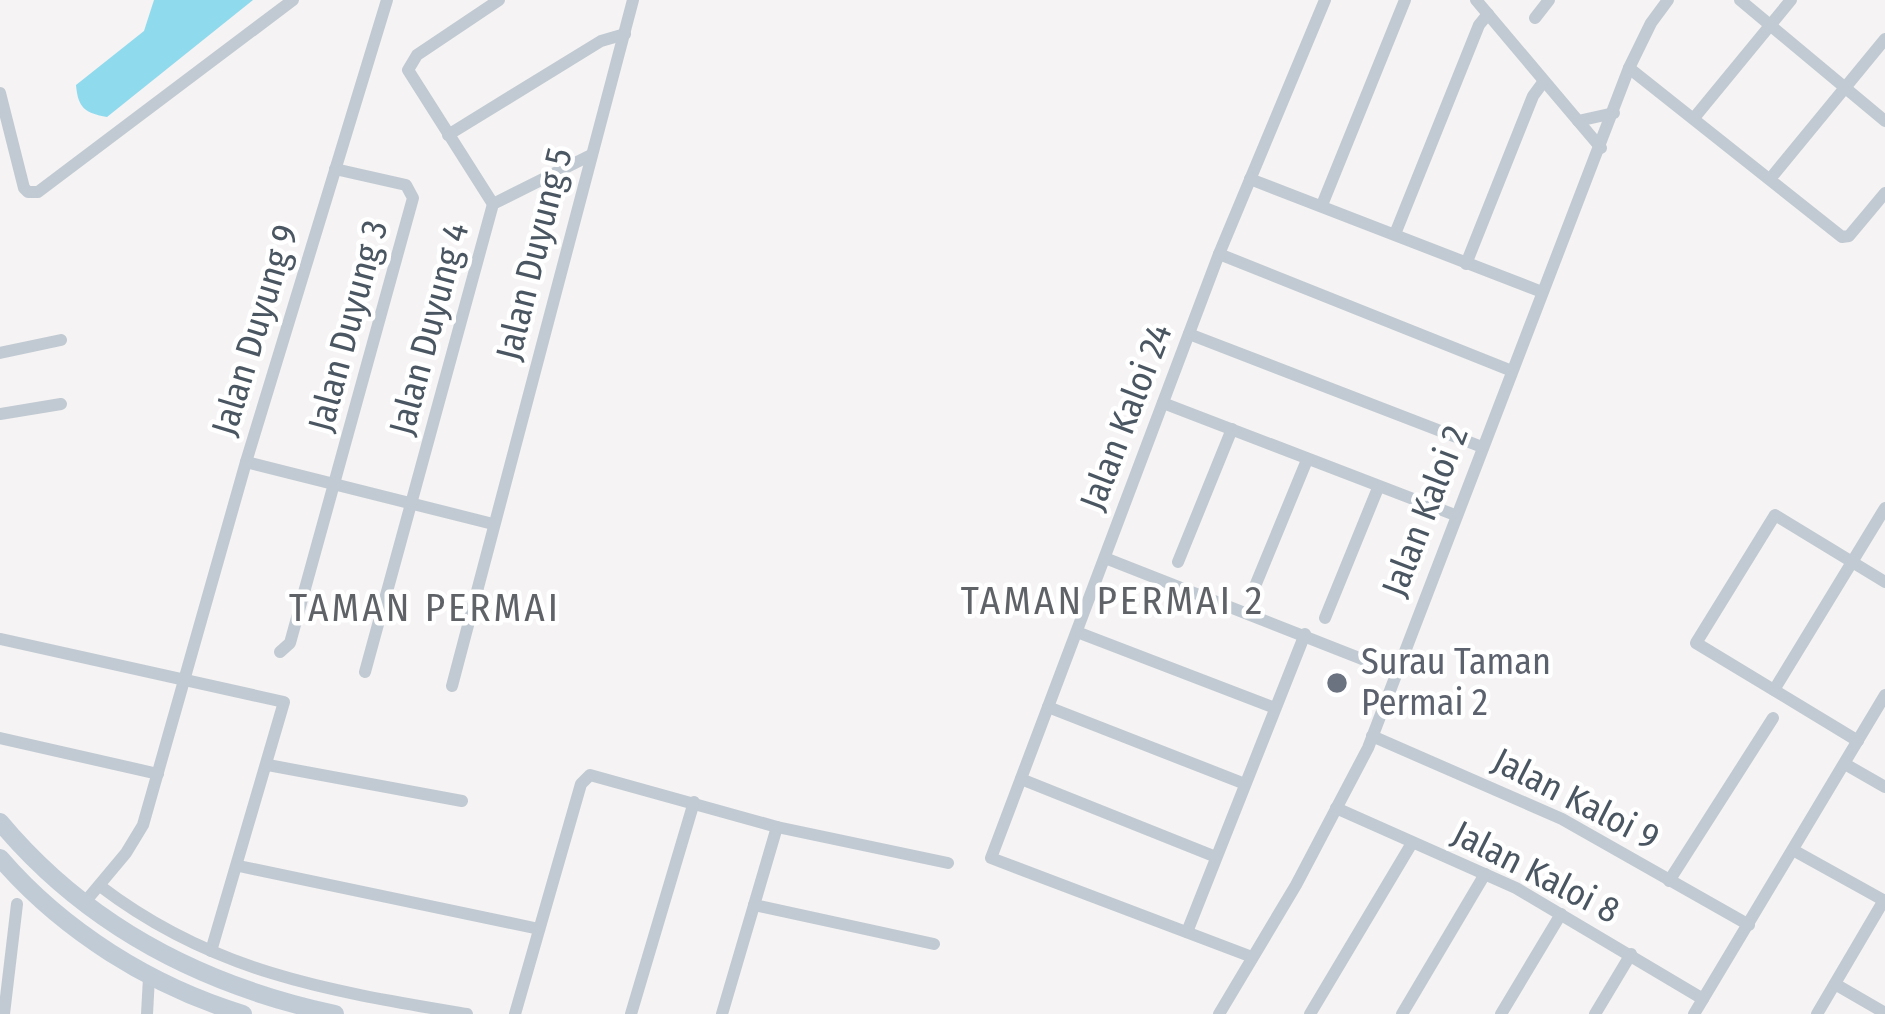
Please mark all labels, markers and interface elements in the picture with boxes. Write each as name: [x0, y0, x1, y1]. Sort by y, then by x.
street label: Jalan Duyung 5: [486, 143, 582, 365]
street label: Jalan Duyung 3: [299, 216, 397, 436]
street label: Jalan Duyung 4: [380, 218, 478, 440]
street label: Jalan Duyung 9: [202, 219, 308, 441]
street label: Jalan Kaloi 24: [1070, 318, 1182, 516]
street label: Jalan Kaloi 2: [1372, 419, 1478, 603]
district label: TAMAN PERMAI 2: [961, 578, 1265, 624]
district label: TAMAN PERMAI: [289, 585, 561, 631]
place label: Surau Taman Permai 2: [1361, 640, 1551, 725]
marker: Surau Taman Permai 2: [1324, 670, 1350, 696]
street label: Jalan Kaloi 9: [1485, 738, 1667, 860]
street label: Jalan Kaloi 8: [1445, 811, 1627, 933]

